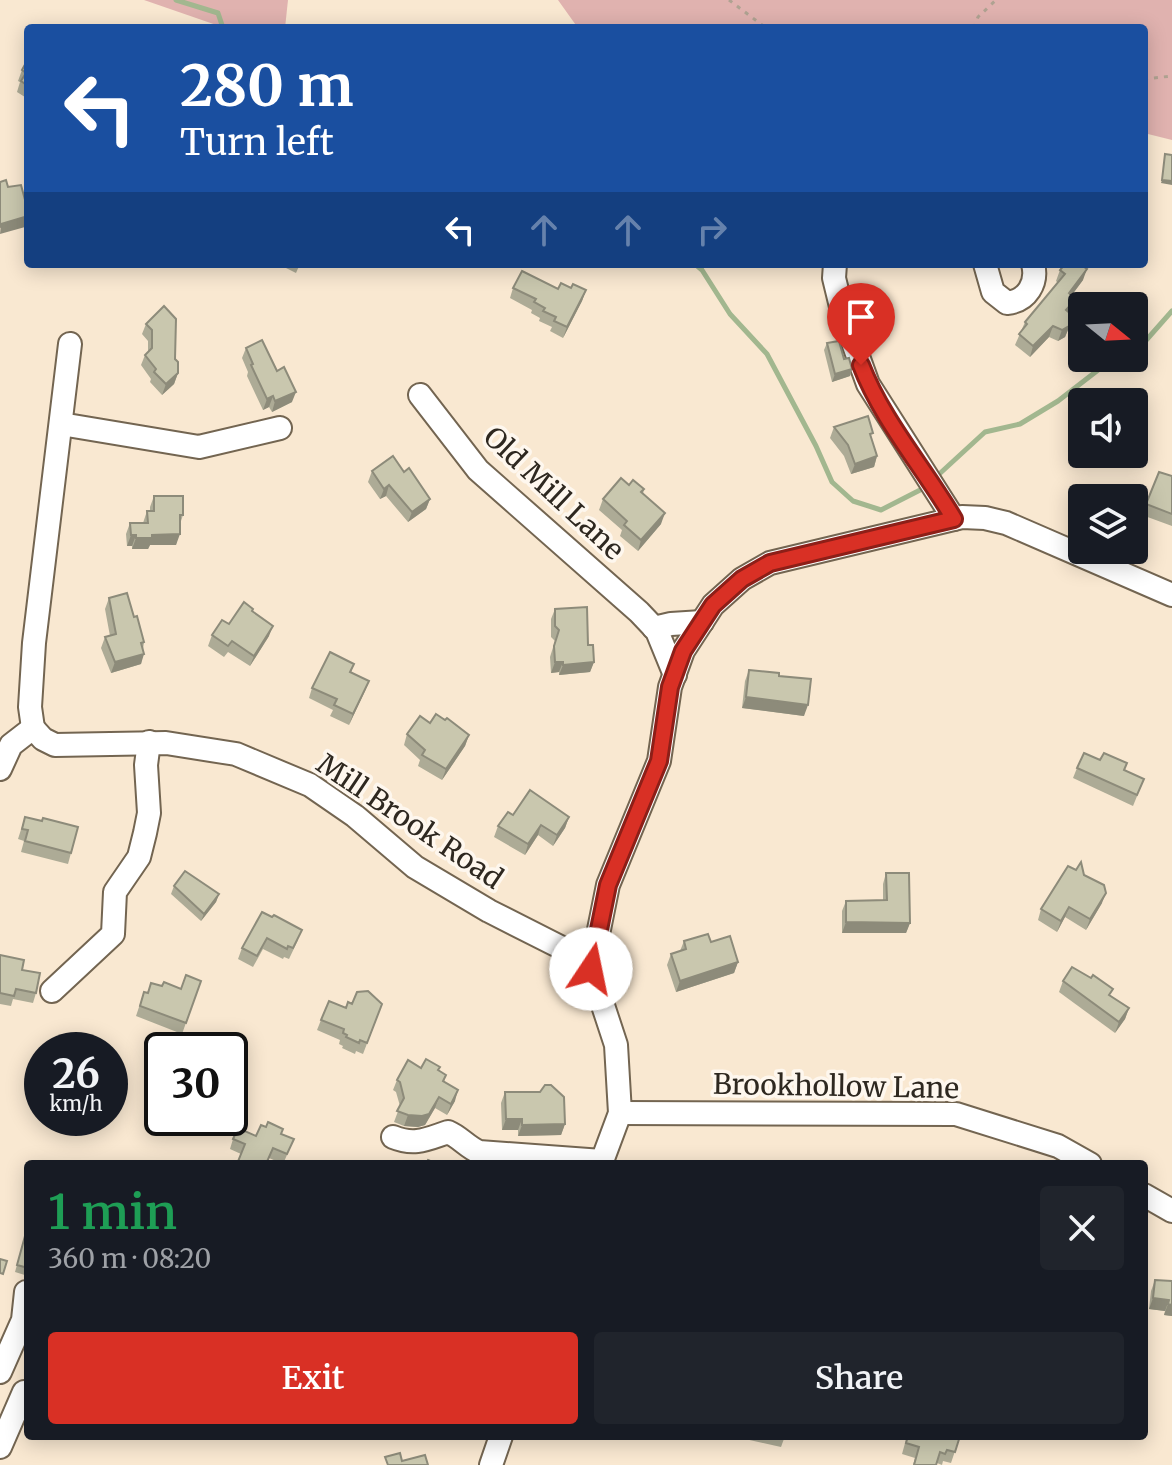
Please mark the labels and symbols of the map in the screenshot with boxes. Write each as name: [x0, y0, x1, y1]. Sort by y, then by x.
pin: [827, 283, 895, 365]
north arrow: [1068, 292, 1148, 372]
street label: Old Mill Lane: [476, 419, 632, 567]
street label: Mill Brook Road: [310, 746, 510, 897]
position arrow: [549, 927, 633, 1011]
speed limit sign: 30: [144, 1032, 248, 1136]
street label: Brookhollow Lane: [713, 1066, 959, 1106]

